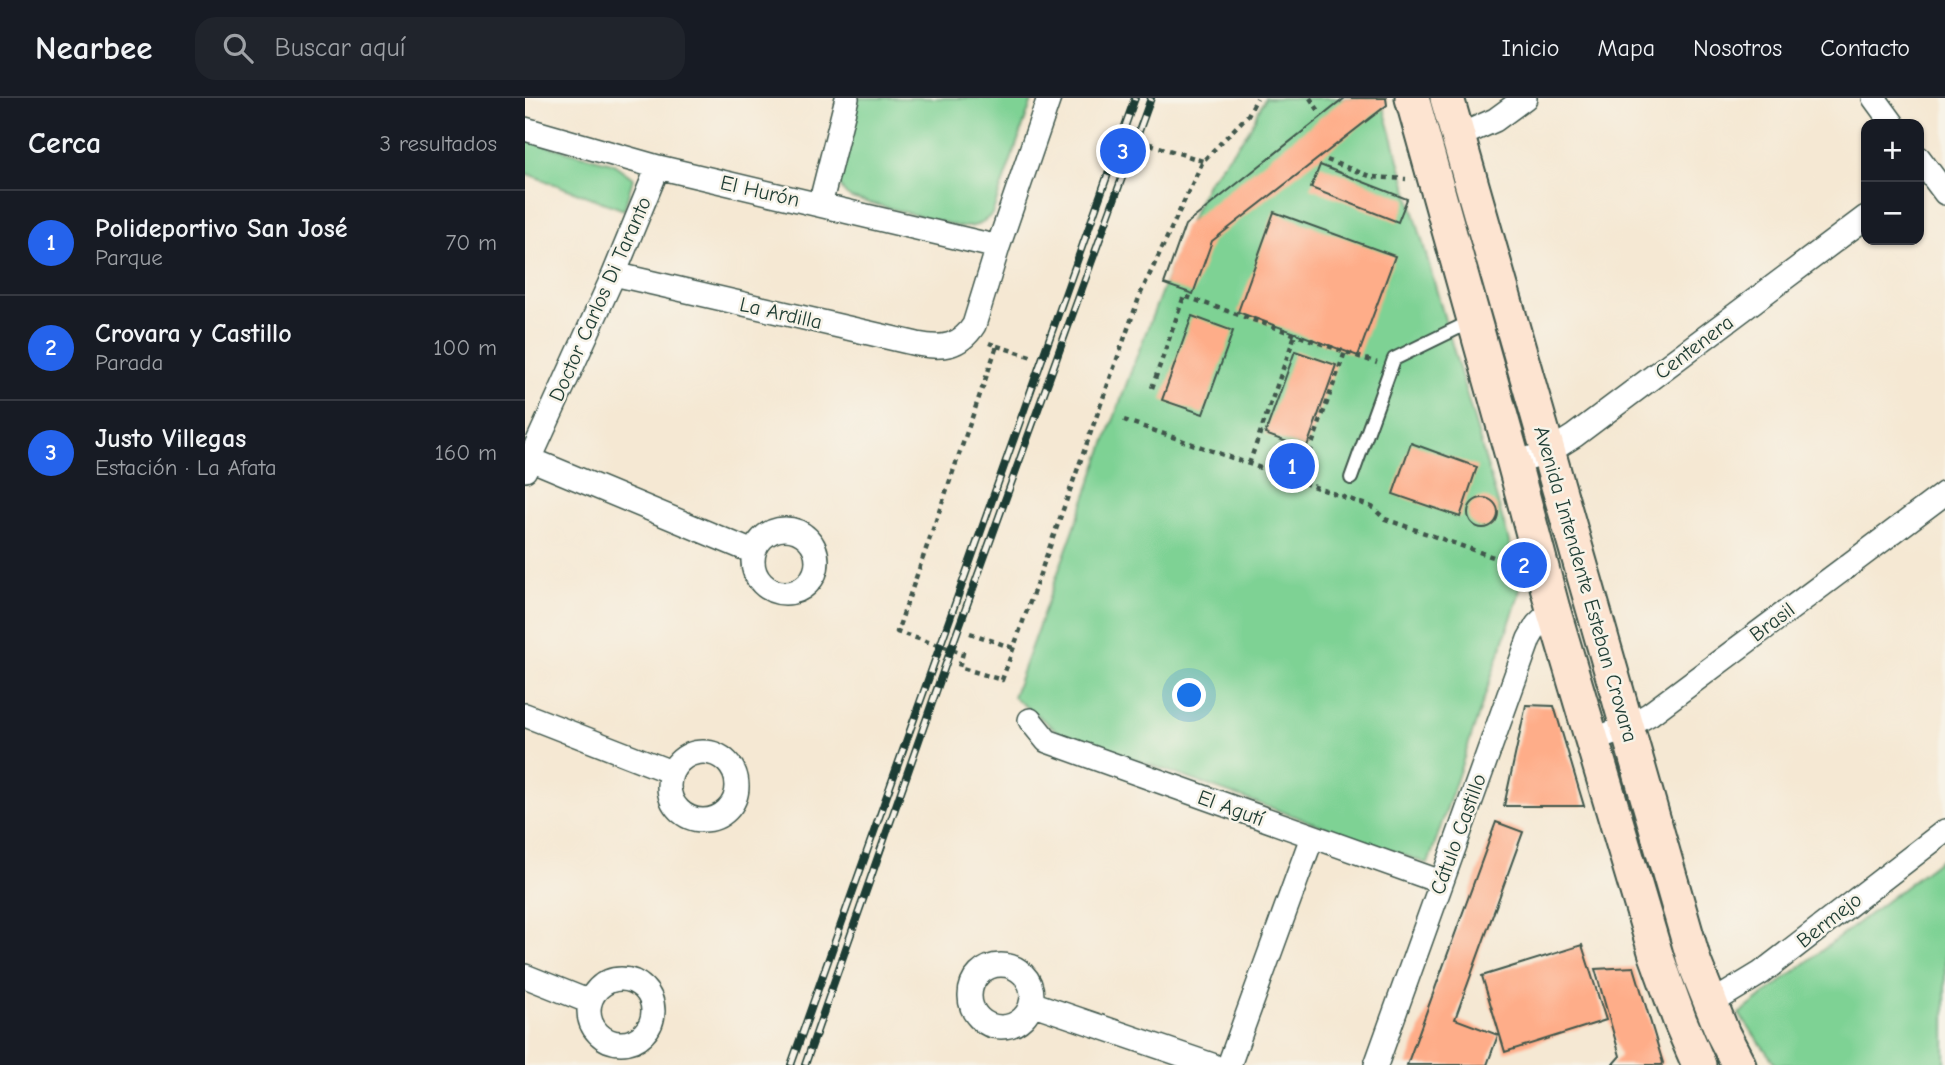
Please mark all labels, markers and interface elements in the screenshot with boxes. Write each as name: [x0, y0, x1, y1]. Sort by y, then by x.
search box: [195, 17, 685, 80]
text: Nearbee: [35, 29, 153, 67]
icon: search: [219, 29, 257, 67]
text: Buscar aquí: [275, 33, 406, 63]
text: Inicio: [1502, 34, 1559, 62]
text: Mapa: [1597, 34, 1655, 62]
text: Nosotros: [1693, 34, 1782, 62]
text: Contacto: [1820, 34, 1910, 62]
map controls: [1861, 119, 1924, 245]
button: +: [1861, 119, 1924, 182]
pin: 3: [1100, 125, 1146, 177]
text: Cerca: [28, 126, 101, 161]
text: 3 resultados: [380, 130, 497, 157]
street label: El Hurón: [718, 170, 802, 212]
button: −: [1861, 182, 1924, 245]
street label: Doctor Carlos Di Taranto: [544, 193, 656, 405]
text: Polideportivo San José: [95, 214, 348, 244]
text: 1: [46, 229, 56, 256]
text: 70 m: [445, 229, 497, 256]
text: Parque: [95, 244, 163, 271]
street label: La Ardilla: [737, 292, 825, 334]
street label: Centenera: [1650, 310, 1738, 384]
text: Crovara y Castillo: [95, 319, 292, 349]
text: 2: [45, 334, 57, 361]
text: 100 m: [433, 334, 497, 361]
text: Parada: [95, 349, 163, 376]
street label: Avenida Intendente Esteban Crovara: [1529, 423, 1643, 745]
text: Justo Villegas: [95, 424, 246, 454]
text: 3: [45, 439, 57, 466]
text: 160 m: [435, 439, 497, 466]
pin: 1: [1269, 440, 1315, 492]
text: Estación · La Afata: [95, 454, 277, 481]
pin: 2: [1501, 539, 1547, 591]
street label: Brasil: [1745, 597, 1799, 647]
your location: [1172, 678, 1206, 712]
street label: Cátulo Castillo: [1425, 770, 1491, 898]
street label: El Agutí: [1194, 785, 1268, 831]
street label: Bermejo: [1792, 887, 1866, 953]

